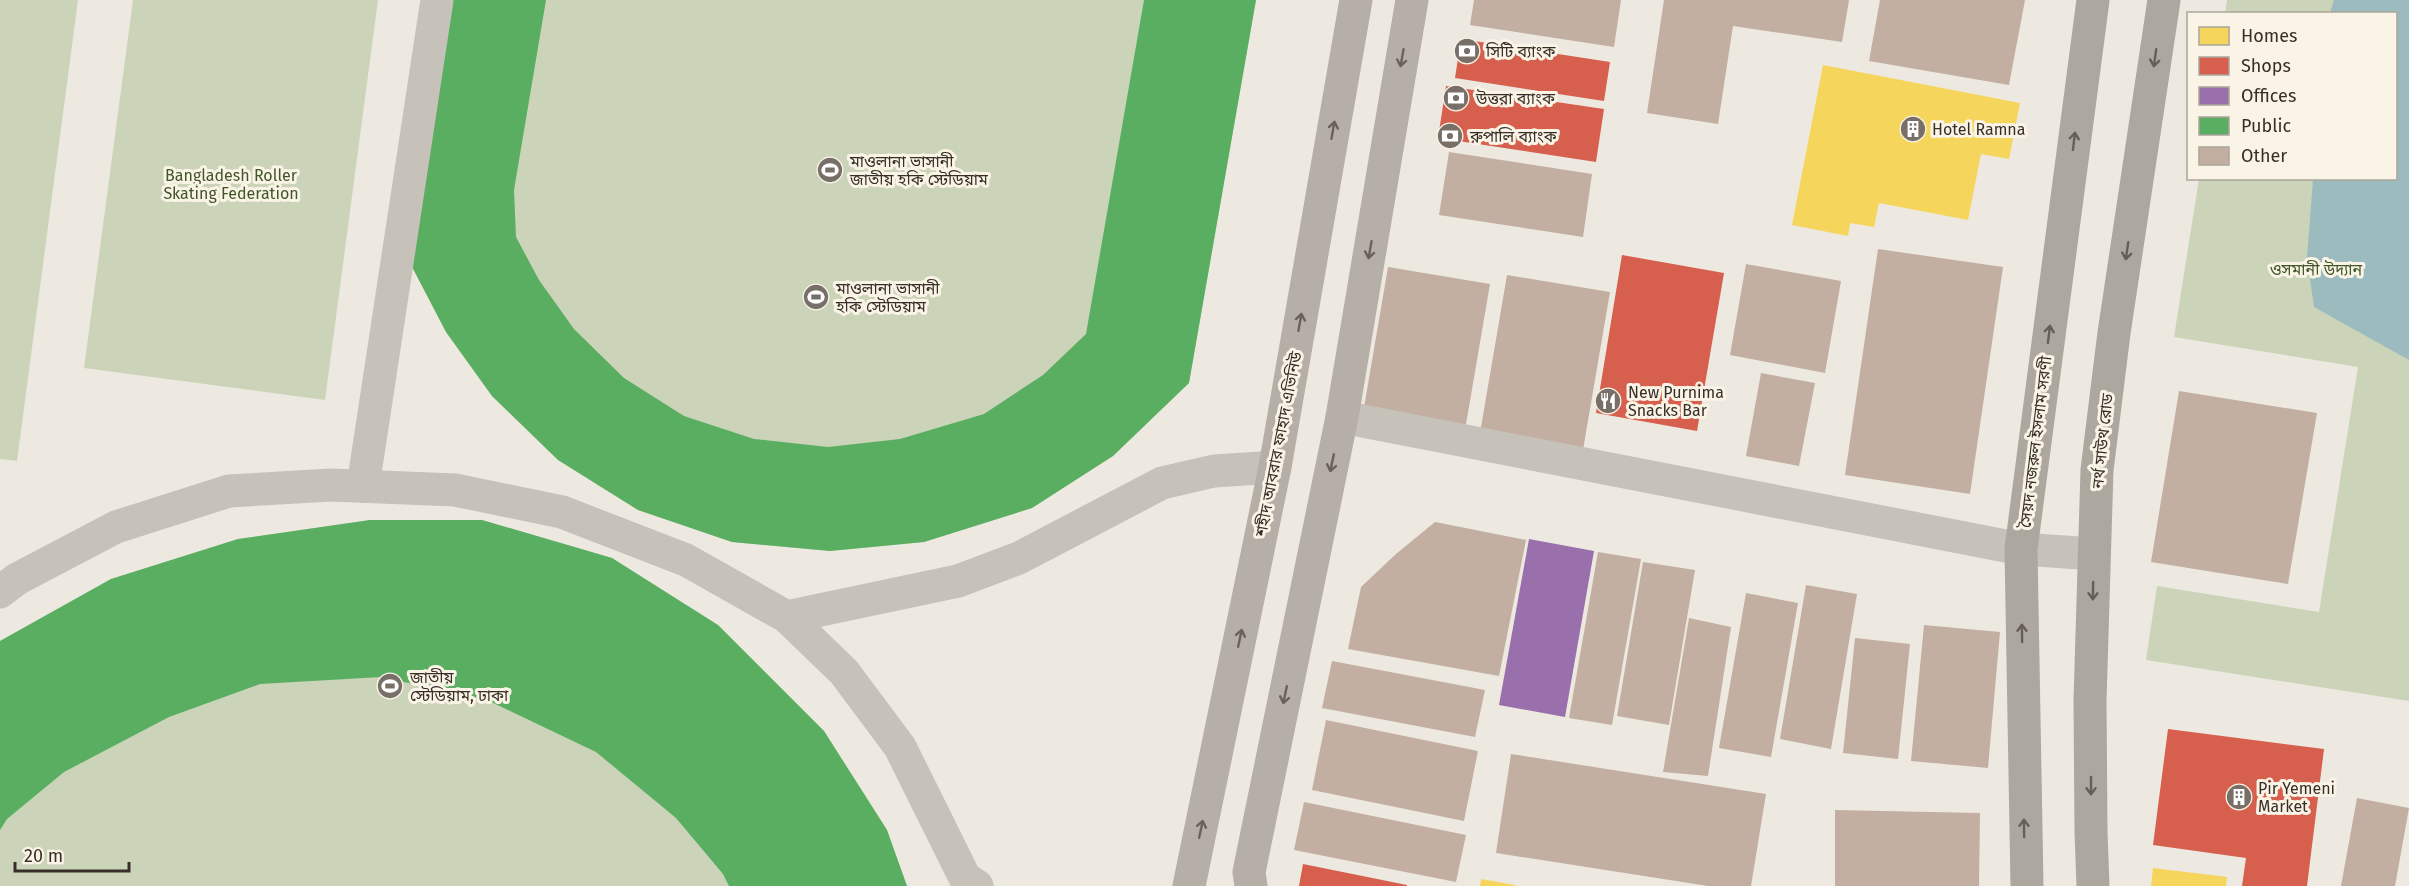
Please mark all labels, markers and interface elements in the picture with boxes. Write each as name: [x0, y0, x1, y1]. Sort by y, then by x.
legend: [2187, 12, 2397, 180]
text: Homes: [2241, 25, 2297, 47]
bank icon: সিটি ব্যাংক: [1452, 36, 1482, 66]
place label: সিটি ব্যাংক: [1485, 42, 1557, 61]
one-way arrow: [1396, 47, 1407, 67]
one-way arrow: [2150, 47, 2161, 67]
text: Shops: [2241, 55, 2291, 77]
bank icon: উত্তরা ব্যাংক: [1441, 83, 1471, 113]
text: Offices: [2241, 85, 2296, 107]
place label: উত্তরা ব্যাংক: [1475, 89, 1556, 108]
building icon: Hotel Ramna: [1898, 114, 1928, 144]
text: Public: [2241, 115, 2291, 137]
place label: Hotel Ramna: [1932, 120, 2025, 139]
one-way arrow: [1328, 121, 1339, 141]
bank icon: রুপালি ব্যাংক: [1435, 121, 1465, 151]
place label: রুপালি ব্যাংক: [1469, 127, 1558, 146]
one-way arrow: [2069, 132, 2080, 151]
text: Other: [2241, 145, 2287, 167]
place label: মাওলানা ভাসানী জাতীয় হকি স্টেডিয়াম: [849, 152, 988, 189]
sports icon: মাওলানা ভাসানী জাতীয় হকি স্টেডিয়াম: [815, 155, 845, 185]
park label: Bangladesh Roller Skating Federation: [163, 166, 299, 203]
one-way arrow: [1364, 240, 1375, 259]
one-way arrow: [2121, 240, 2132, 260]
park label: ওসমানী উদ্যান: [2270, 260, 2363, 279]
place label: মাওলানা ভাসানী হকি স্টেডিয়াম: [835, 279, 940, 316]
sports icon: মাওলানা ভাসানী হকি স্টেডিয়াম: [801, 282, 831, 312]
one-way arrow: [1295, 313, 1306, 333]
one-way arrow: [2044, 325, 2055, 345]
street label: শহীদ আবরার ফাহাদ এভিনিউ: [1251, 349, 1306, 539]
street label: সৈয়দ নজরুল ইসলাম সরণী: [2015, 354, 2056, 530]
place label: New Purnima Snacks Bar: [1628, 383, 1724, 420]
restaurant icon: New Purnima Snacks Bar: [1593, 386, 1623, 416]
street label: নর্থ সাউথ রোড: [2088, 392, 2117, 490]
one-way arrow: [1326, 453, 1338, 472]
one-way arrow: [2087, 580, 2099, 600]
one-way arrow: [2016, 623, 2028, 643]
one-way arrow: [1235, 628, 1246, 648]
place label: জাতীয় স্টেডিয়াম, ঢাকা: [409, 668, 509, 705]
sports icon: জাতীয় স্টেডিয়াম, ঢাকা: [375, 671, 405, 701]
one-way arrow: [1279, 685, 1290, 704]
one-way arrow: [2085, 775, 2097, 795]
place label: Pir Yemeni Market: [2258, 779, 2335, 816]
building icon: Pir Yemeni Market: [2224, 782, 2254, 812]
one-way arrow: [2019, 818, 2030, 838]
one-way arrow: [1196, 819, 1207, 839]
scale bar: [15, 835, 129, 873]
text: 20 m: [24, 845, 63, 867]

